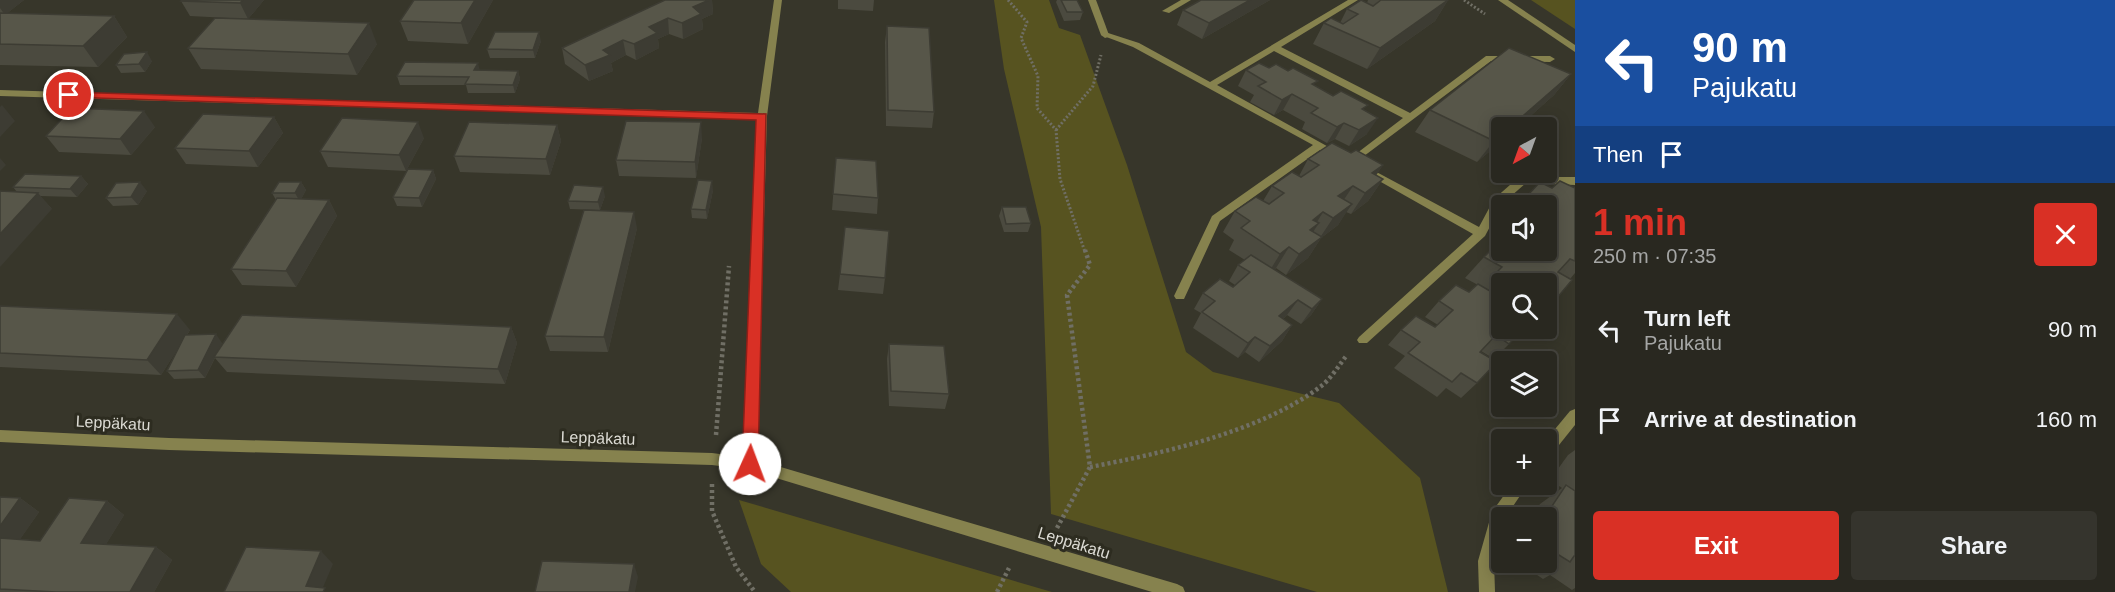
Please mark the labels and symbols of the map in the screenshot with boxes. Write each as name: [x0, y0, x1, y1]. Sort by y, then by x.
pin: [43, 69, 94, 120]
north arrow: [1491, 117, 1557, 183]
street label: Leppäkatu: [75, 413, 151, 433]
street label: Leppäkatu: [560, 428, 636, 448]
position arrow: [718, 432, 782, 496]
street label: Leppäkatu: [1036, 524, 1112, 562]

